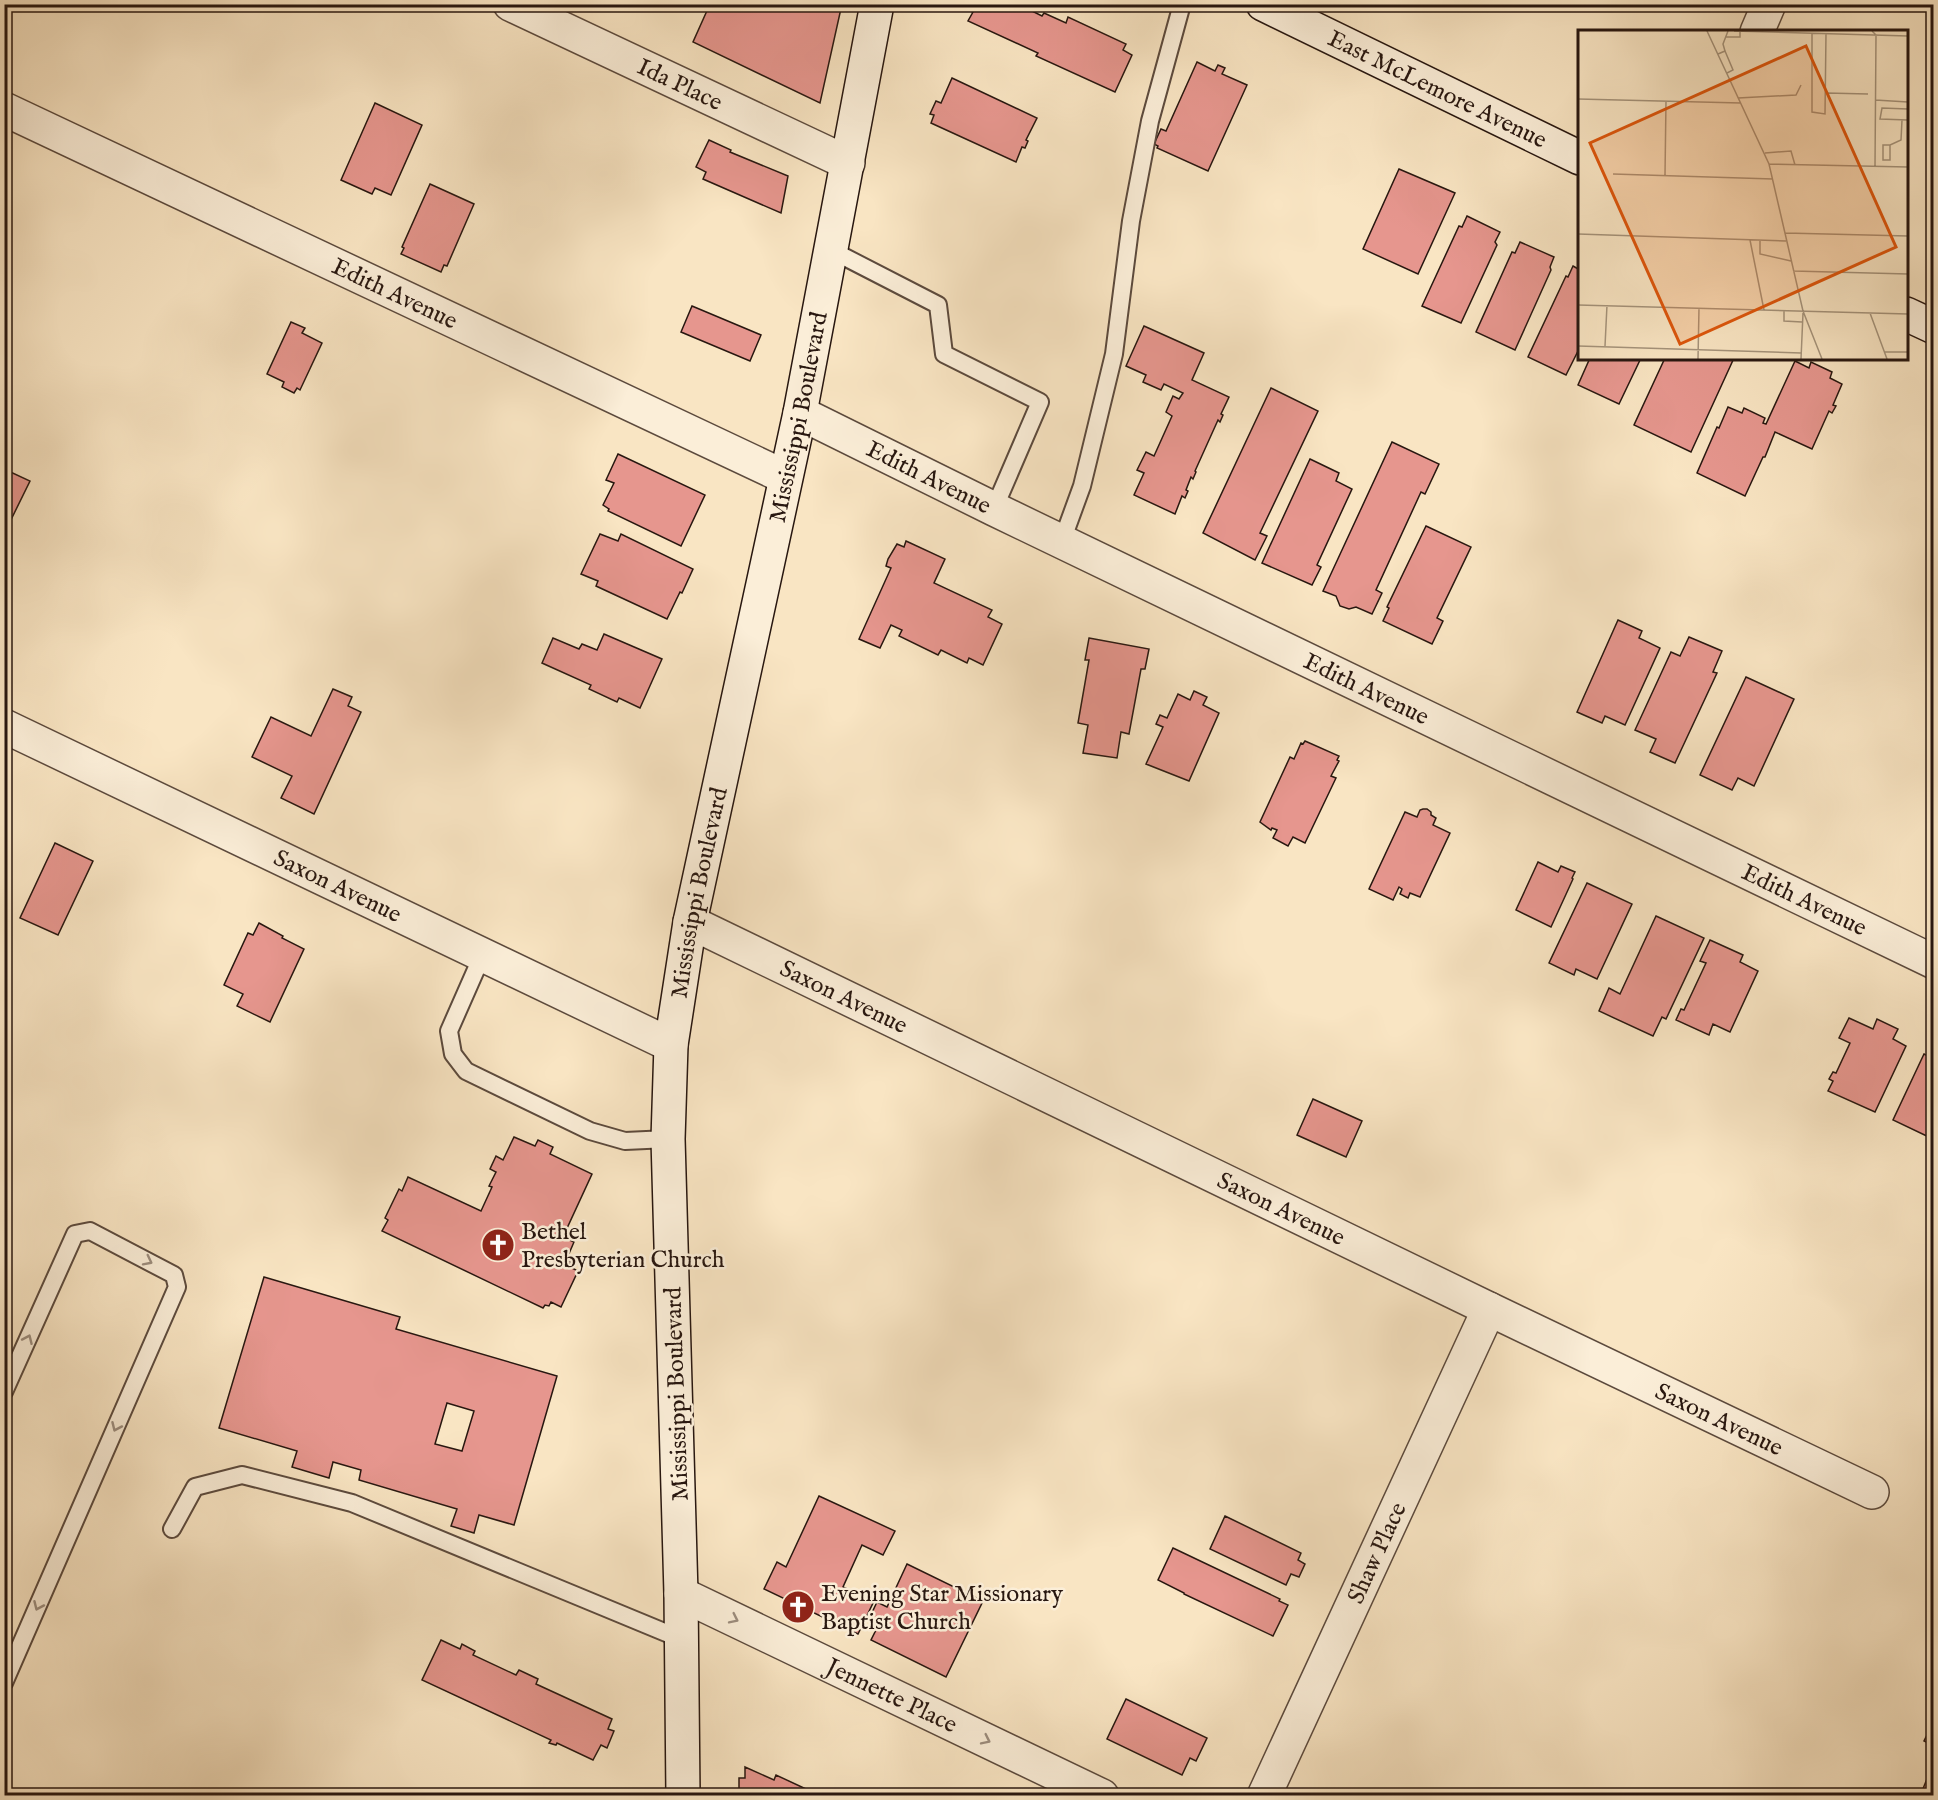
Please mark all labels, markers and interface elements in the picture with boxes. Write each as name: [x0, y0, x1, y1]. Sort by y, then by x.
street label: East McLemore Avenue: [1322, 24, 1551, 156]
inset map: [1578, 30, 1908, 360]
street label: Ida Place: [632, 52, 727, 119]
street label: Edith Avenue: [326, 252, 462, 337]
street label: Mississippi Boulevard: [763, 309, 836, 526]
street label: Edith Avenue: [861, 434, 996, 522]
street label: Edith Avenue: [1298, 647, 1434, 733]
street label: Mississippi Boulevard: [664, 784, 736, 1001]
street label: Saxon Avenue: [268, 843, 406, 931]
street label: Edith Avenue: [1736, 858, 1871, 944]
street label: Saxon Avenue: [774, 954, 912, 1042]
street label: Saxon Avenue: [1212, 1166, 1350, 1254]
place label: Bethel Presbyterian Church: [521, 1217, 725, 1276]
church icon: Bethel Presbyterian Church: [480, 1227, 516, 1263]
one-way arrow: [141, 1254, 152, 1265]
street label: Mississippi Boulevard: [658, 1286, 697, 1502]
one-way arrow: [21, 1334, 33, 1345]
street label: Saxon Avenue: [1650, 1377, 1788, 1464]
one-way arrow: [112, 1421, 124, 1432]
street label: Shaw Place: [1341, 1498, 1415, 1609]
place label: Evening Star Missionary Baptist Church: [821, 1579, 1063, 1638]
church icon: Evening Star Missionary Baptist Church: [780, 1589, 816, 1625]
one-way arrow: [33, 1599, 45, 1610]
one-way arrow: [728, 1611, 739, 1623]
street label: Jennette Place: [818, 1651, 962, 1741]
one-way arrow: [979, 1732, 990, 1744]

